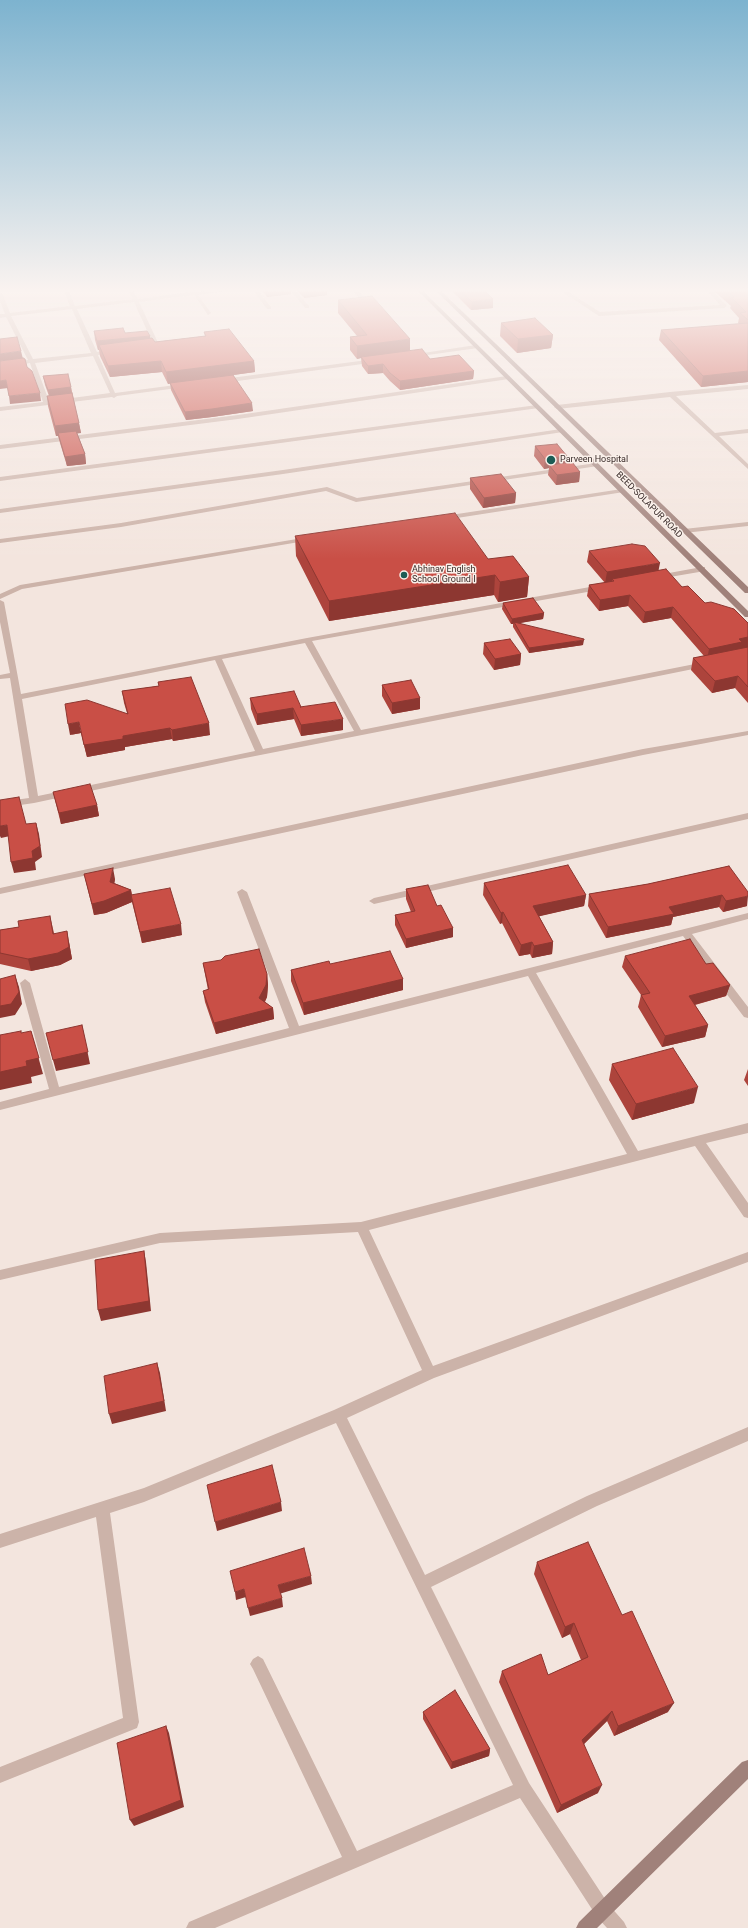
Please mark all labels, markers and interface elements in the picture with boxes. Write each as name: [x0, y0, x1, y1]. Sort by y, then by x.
marker: Parveen Hospital: [545, 454, 557, 466]
place label: Parveen Hospital: [560, 455, 628, 465]
street label: BEED-SOLAPUR ROAD: [614, 470, 684, 540]
place label: Abhinav English School Ground I: [412, 565, 476, 586]
marker: Abhinav English School Ground I: [399, 570, 409, 580]

